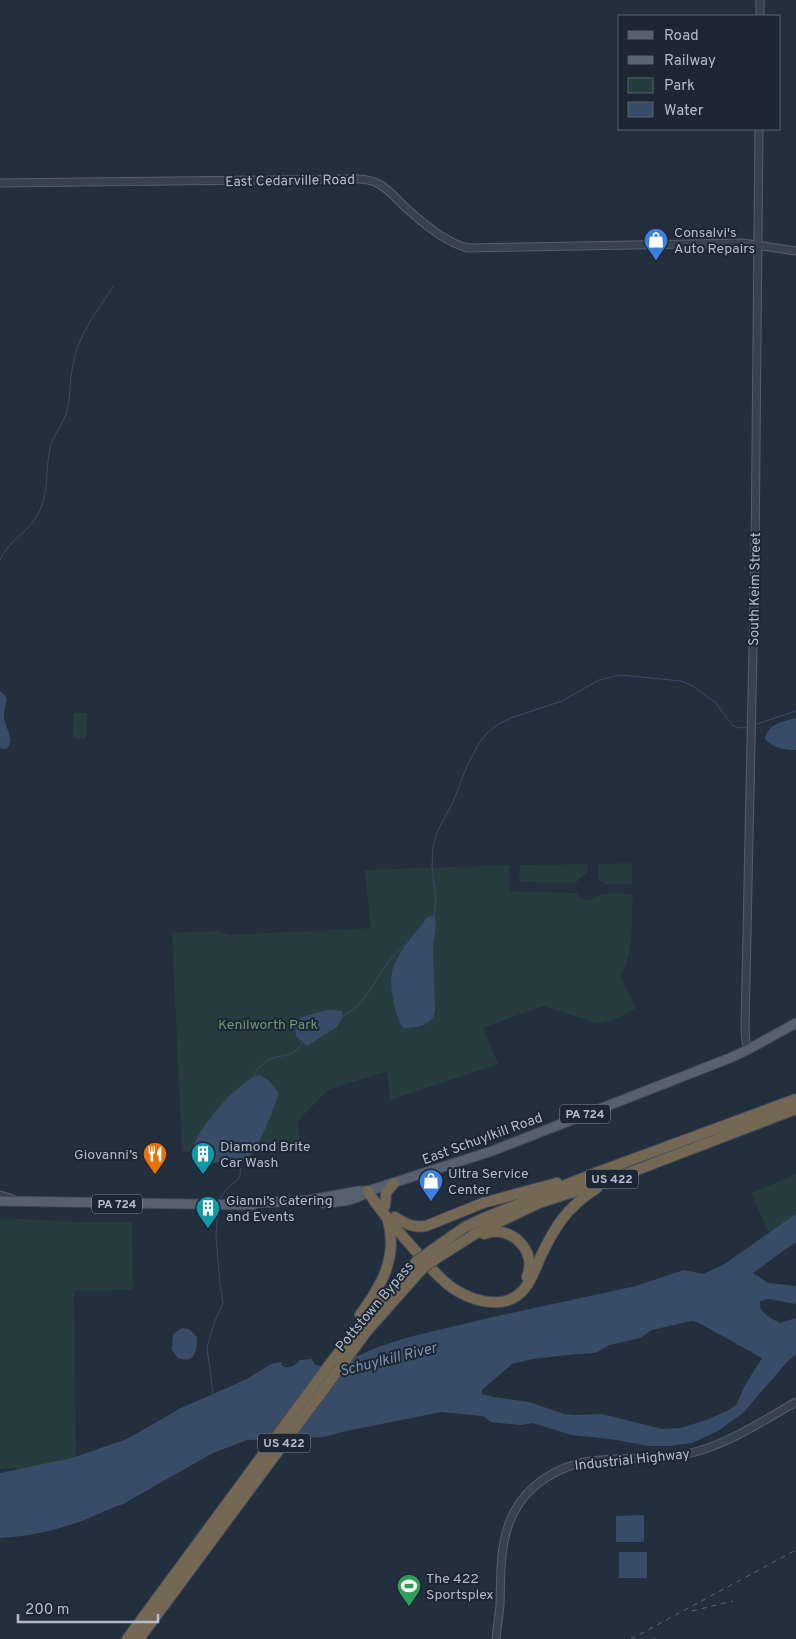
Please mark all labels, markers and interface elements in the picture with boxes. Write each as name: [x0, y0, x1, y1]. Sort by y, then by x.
legend: [618, 15, 781, 130]
text: Road: [664, 27, 699, 46]
text: Railway: [664, 52, 716, 71]
text: Park: [664, 77, 695, 96]
text: Water: [664, 102, 704, 121]
street label: East Cedarville Road: [225, 172, 355, 191]
place label: Consalvi's Auto Repairs: [674, 225, 755, 258]
shop icon: Consalvi's Auto Repairs: [643, 227, 669, 261]
street label: South Keim Street: [746, 532, 765, 646]
park label: Kenilworth Park: [218, 1017, 318, 1034]
road number: PA 724: [560, 1104, 610, 1124]
street label: East Schuylkill Road: [420, 1110, 545, 1169]
place label: Diamond Brite Car Wash: [220, 1139, 311, 1172]
restaurant icon: Giovanni’s: [142, 1141, 168, 1175]
building icon: Diamond Brite Car Wash: [190, 1141, 216, 1175]
place label: Giovanni’s: [74, 1147, 138, 1164]
place label: Ultra Service Center: [448, 1166, 529, 1199]
shop icon: Ultra Service Center: [418, 1168, 444, 1202]
road number: US 422: [586, 1170, 638, 1188]
place label: Gianni’s Catering and Events: [226, 1193, 333, 1226]
road number: PA 724: [92, 1194, 142, 1214]
building icon: Gianni’s Catering and Events: [195, 1195, 221, 1229]
street label: Pottstown Bypass: [333, 1259, 418, 1355]
water label: Schuylkill River: [338, 1339, 440, 1382]
road number: US 422: [258, 1434, 310, 1452]
street label: Industrial Highway: [574, 1446, 691, 1475]
place label: The 422 Sportsplex: [426, 1571, 494, 1604]
sports icon: The 422 Sportsplex: [396, 1573, 422, 1607]
scale bar: [18, 1592, 158, 1624]
text: 200 m: [25, 1601, 70, 1620]

